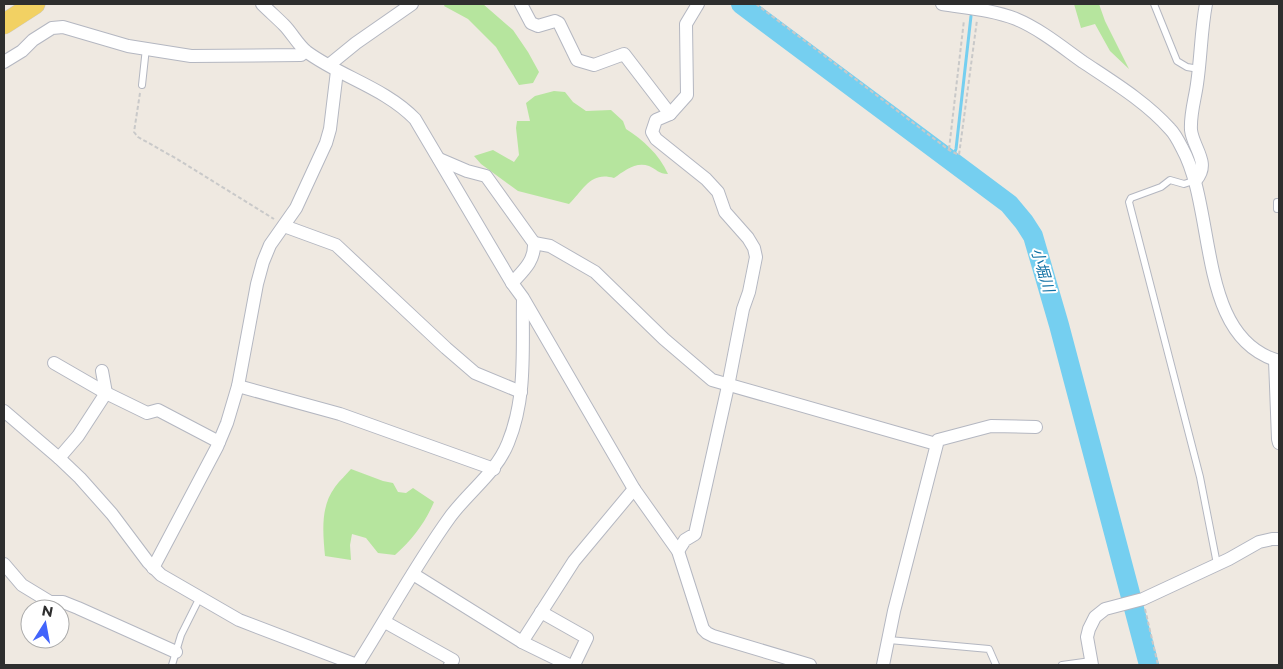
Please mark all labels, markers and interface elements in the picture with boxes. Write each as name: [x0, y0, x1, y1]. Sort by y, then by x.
water label: 小堀川: [1027, 246, 1059, 296]
north arrow: [20, 599, 70, 649]
text: N: [40, 601, 55, 621]

